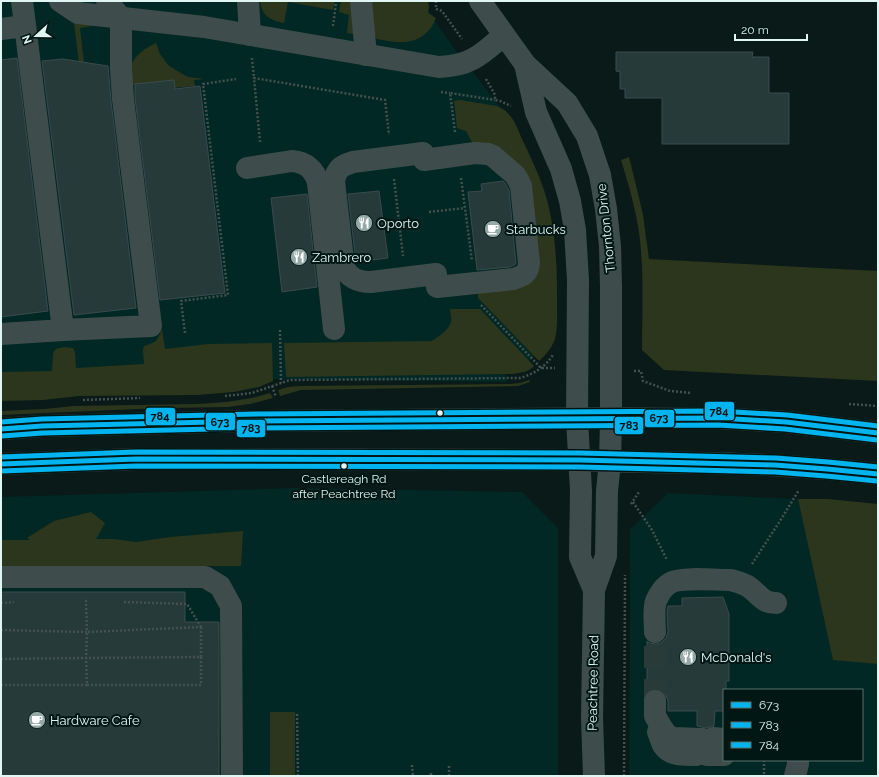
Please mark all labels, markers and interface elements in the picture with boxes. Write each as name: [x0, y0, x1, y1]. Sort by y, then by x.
north arrow: [16, 16, 56, 56]
scale bar: [735, 16, 807, 42]
text: 20 m: [741, 23, 769, 37]
text: N: [20, 33, 35, 46]
street label: Thornton Drive: [594, 182, 618, 273]
restaurant icon: Oporto: [354, 213, 374, 233]
place label: Oporto: [377, 216, 419, 231]
cafe icon: Starbucks: [483, 219, 503, 239]
place label: Starbucks: [506, 222, 566, 237]
restaurant icon: Zambrero: [289, 247, 309, 267]
place label: Zambrero: [312, 250, 372, 265]
line badge: 784: [704, 401, 735, 421]
text: 784: [709, 405, 729, 418]
line badge: 784: [145, 407, 176, 426]
unlabelled marker: [435, 408, 445, 418]
line badge: 673: [644, 409, 675, 428]
text: 784: [150, 410, 170, 423]
line badge: 673: [205, 412, 236, 431]
text: 673: [650, 412, 669, 425]
text: 673: [211, 416, 230, 429]
line badge: 783: [614, 416, 644, 435]
line badge: 783: [236, 419, 266, 438]
text: 783: [620, 419, 638, 432]
text: 783: [242, 422, 260, 435]
marker: Castlereagh Rd after Peachtree Rd: [339, 461, 349, 471]
place label: Castlereagh Rd after Peachtree Rd: [292, 472, 396, 501]
street label: Peachtree Road: [585, 635, 601, 731]
restaurant icon: McDonald's: [678, 647, 698, 667]
place label: McDonald's: [701, 650, 771, 665]
legend: [723, 689, 863, 761]
text: 673: [759, 698, 779, 712]
cafe icon: Hardware Cafe: [27, 710, 47, 730]
place label: Hardware Cafe: [50, 713, 140, 728]
text: 783: [759, 718, 779, 732]
text: 784: [759, 738, 780, 752]

